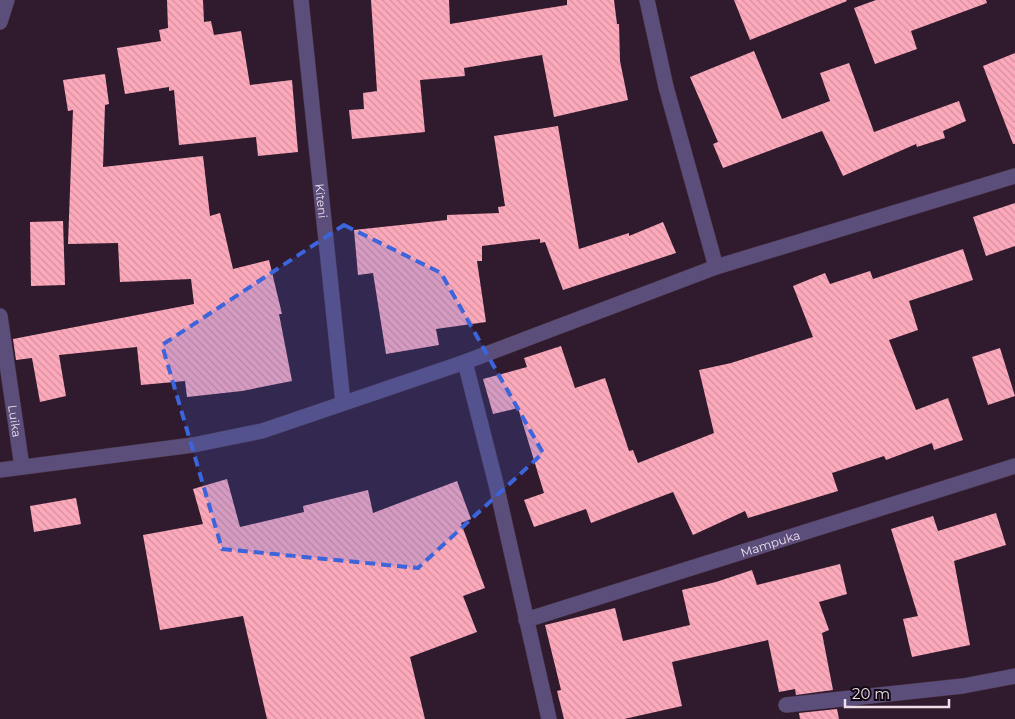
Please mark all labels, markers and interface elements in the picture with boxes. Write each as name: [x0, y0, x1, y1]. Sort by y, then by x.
street label: Kiteni: [313, 183, 331, 219]
street label: Luika: [6, 404, 25, 438]
street label: Mampuka: [739, 527, 802, 560]
scale bar: [845, 676, 949, 708]
text: 20 m: [852, 684, 890, 703]

